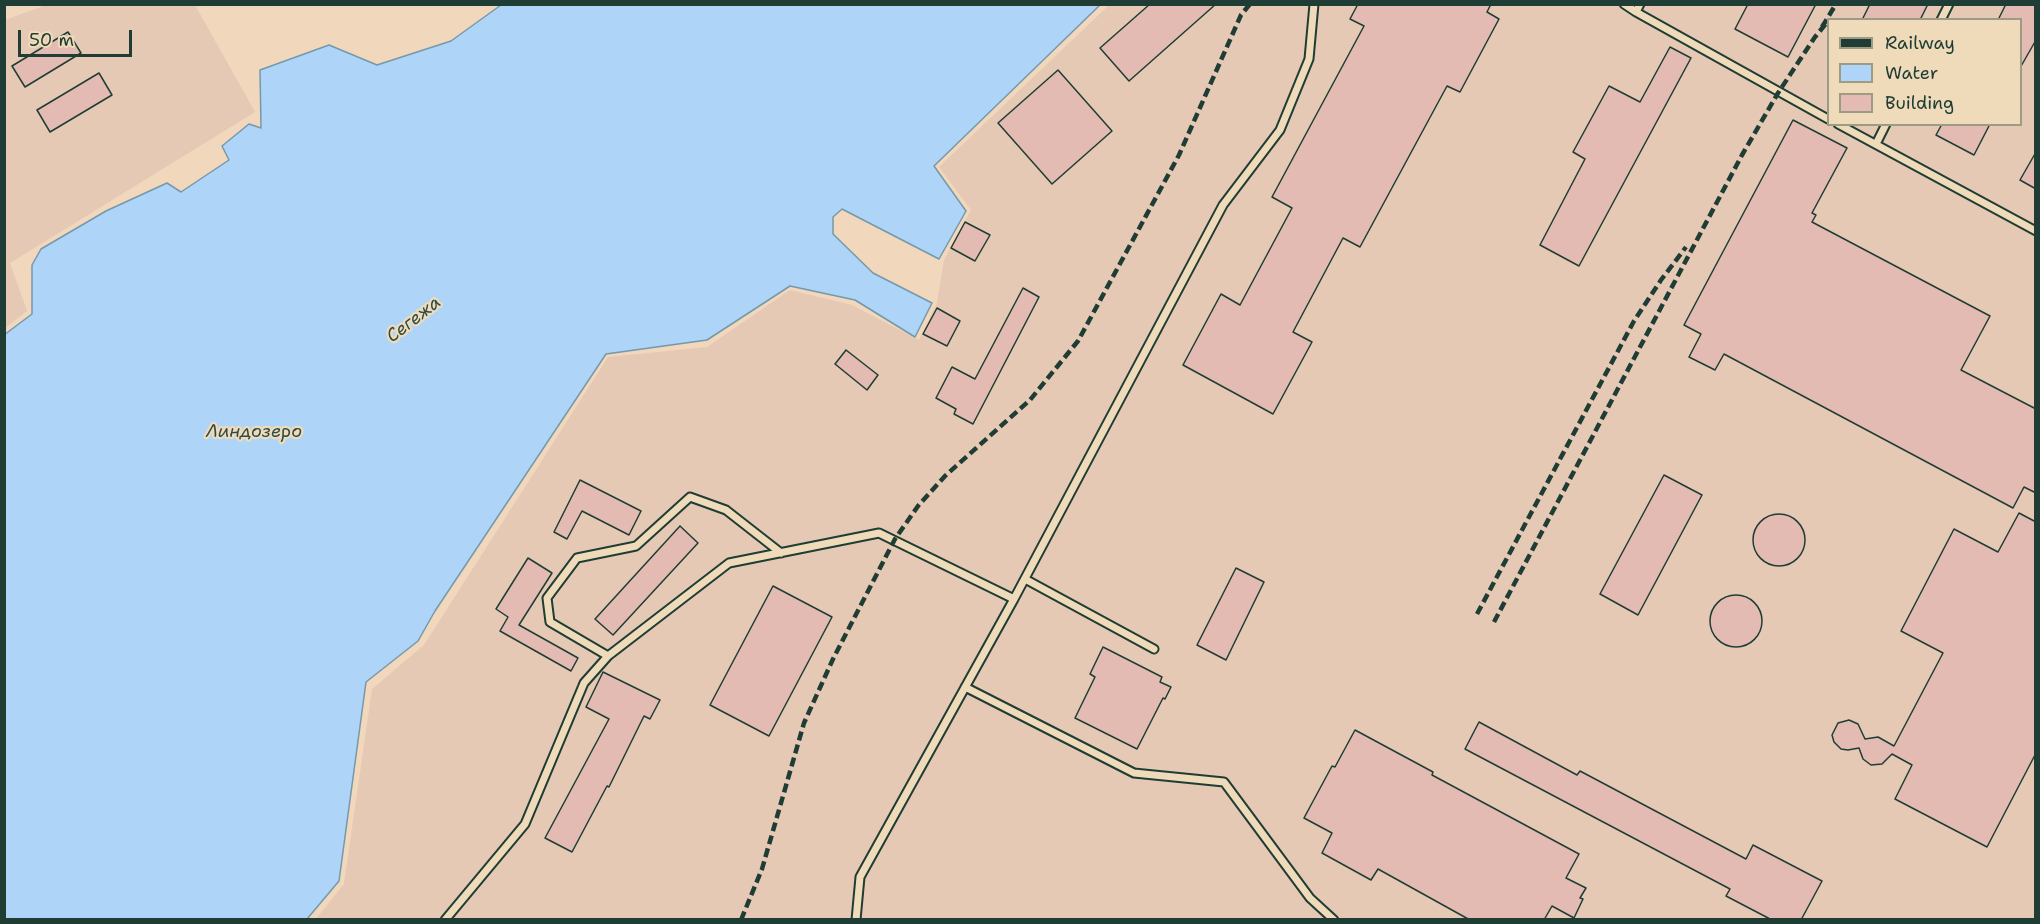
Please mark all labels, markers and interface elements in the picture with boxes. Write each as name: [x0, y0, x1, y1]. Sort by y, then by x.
scale bar: [21, 18, 135, 56]
legend: [1827, 18, 2022, 126]
text: 50 m: [29, 28, 74, 52]
text: Railway: [1885, 31, 1955, 55]
text: Water: [1885, 61, 1938, 85]
text: Building: [1885, 91, 1954, 115]
water label: Сегежа: [383, 292, 445, 348]
water label: Линдозеро: [206, 421, 302, 443]

